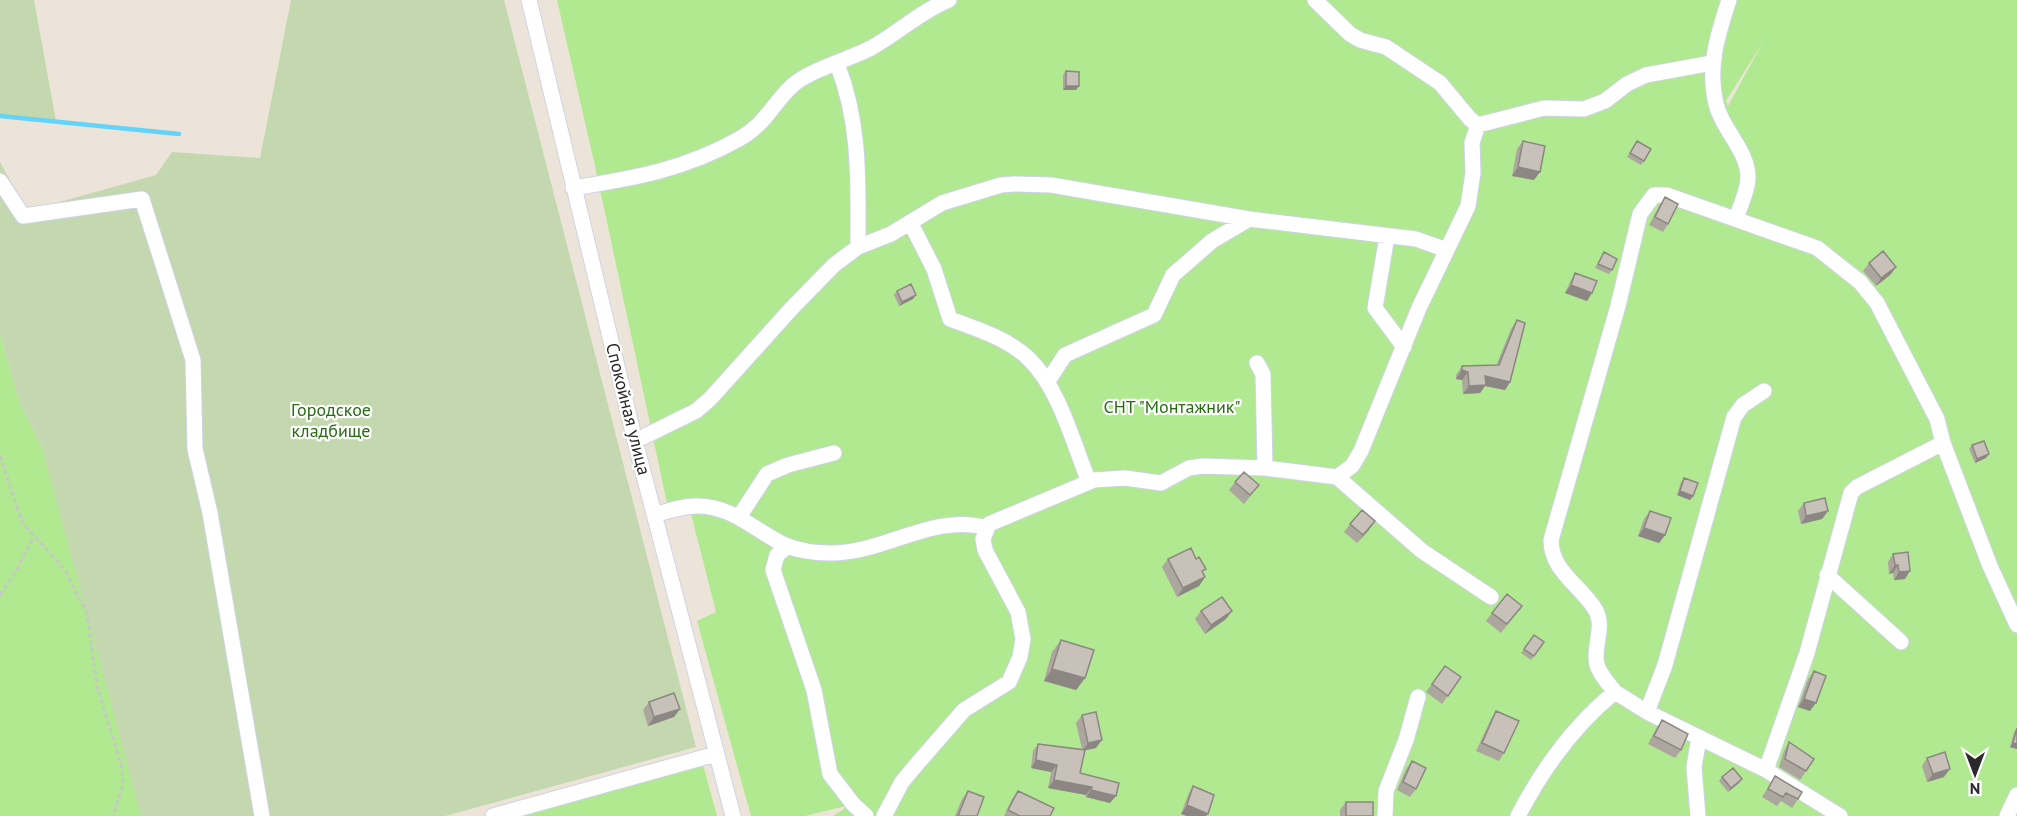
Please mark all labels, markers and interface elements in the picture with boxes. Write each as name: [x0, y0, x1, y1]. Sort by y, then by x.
street label: Спокойная улица: [601, 340, 656, 477]
park label: СНТ "Монтажник": [1104, 395, 1241, 418]
park label: Городское кладбище: [291, 398, 371, 442]
north arrow: [1945, 744, 2005, 804]
text: N: [1970, 779, 1980, 799]

